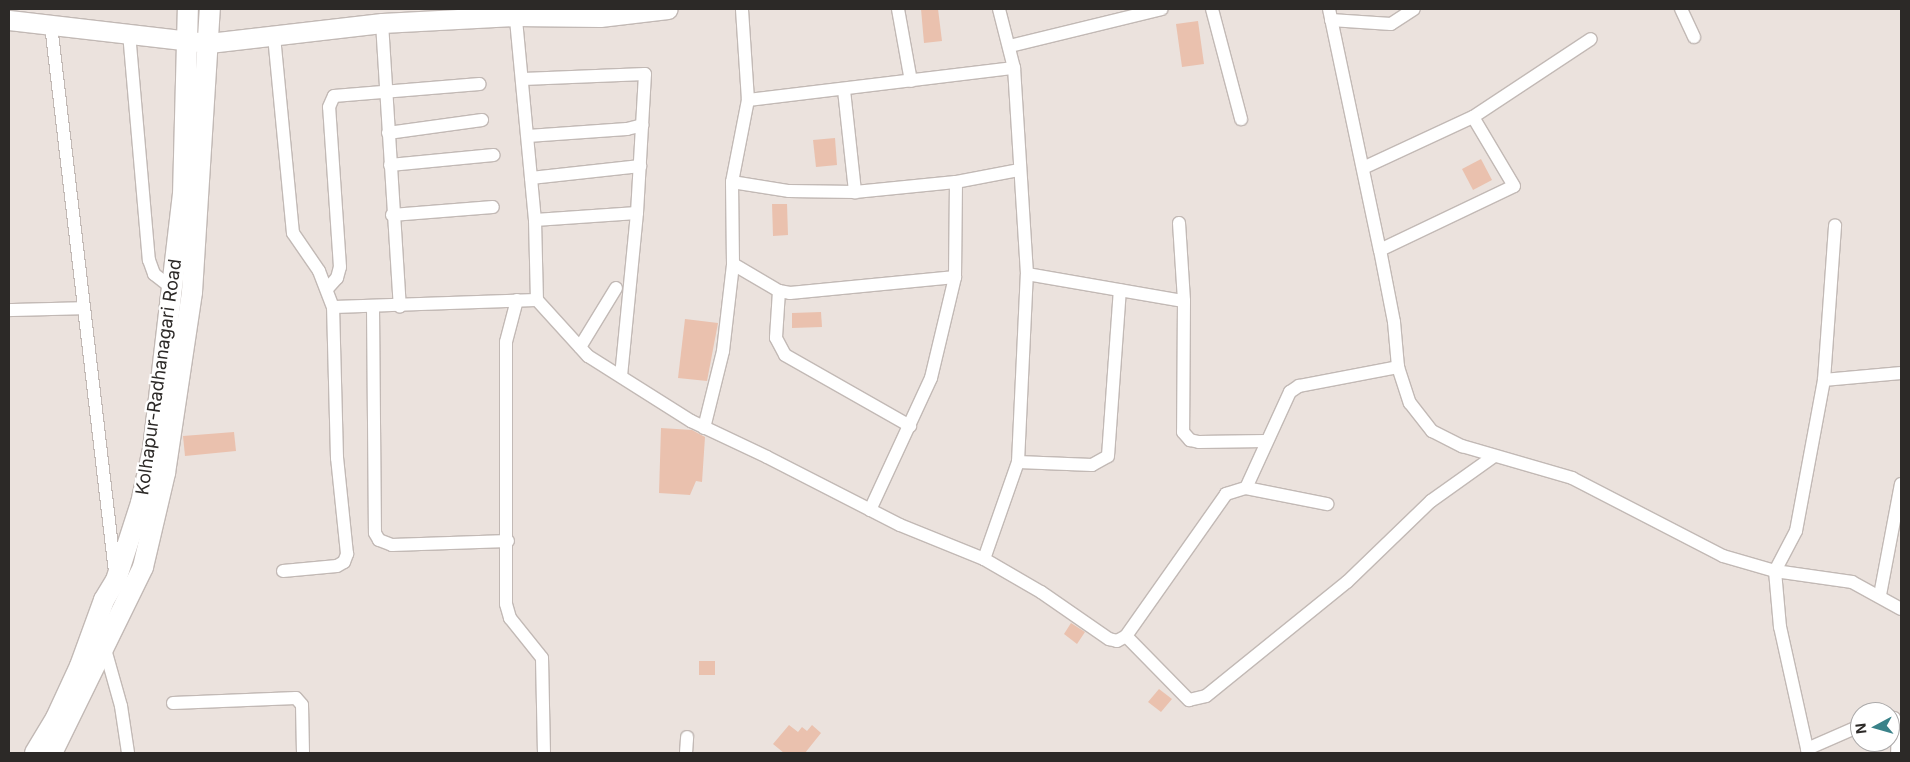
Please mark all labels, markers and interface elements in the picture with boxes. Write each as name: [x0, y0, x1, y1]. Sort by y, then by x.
street label: Kolhapur-Radhanagari Road: [132, 257, 186, 497]
north arrow: [1850, 702, 1900, 752]
text: N: [1852, 722, 1870, 735]

